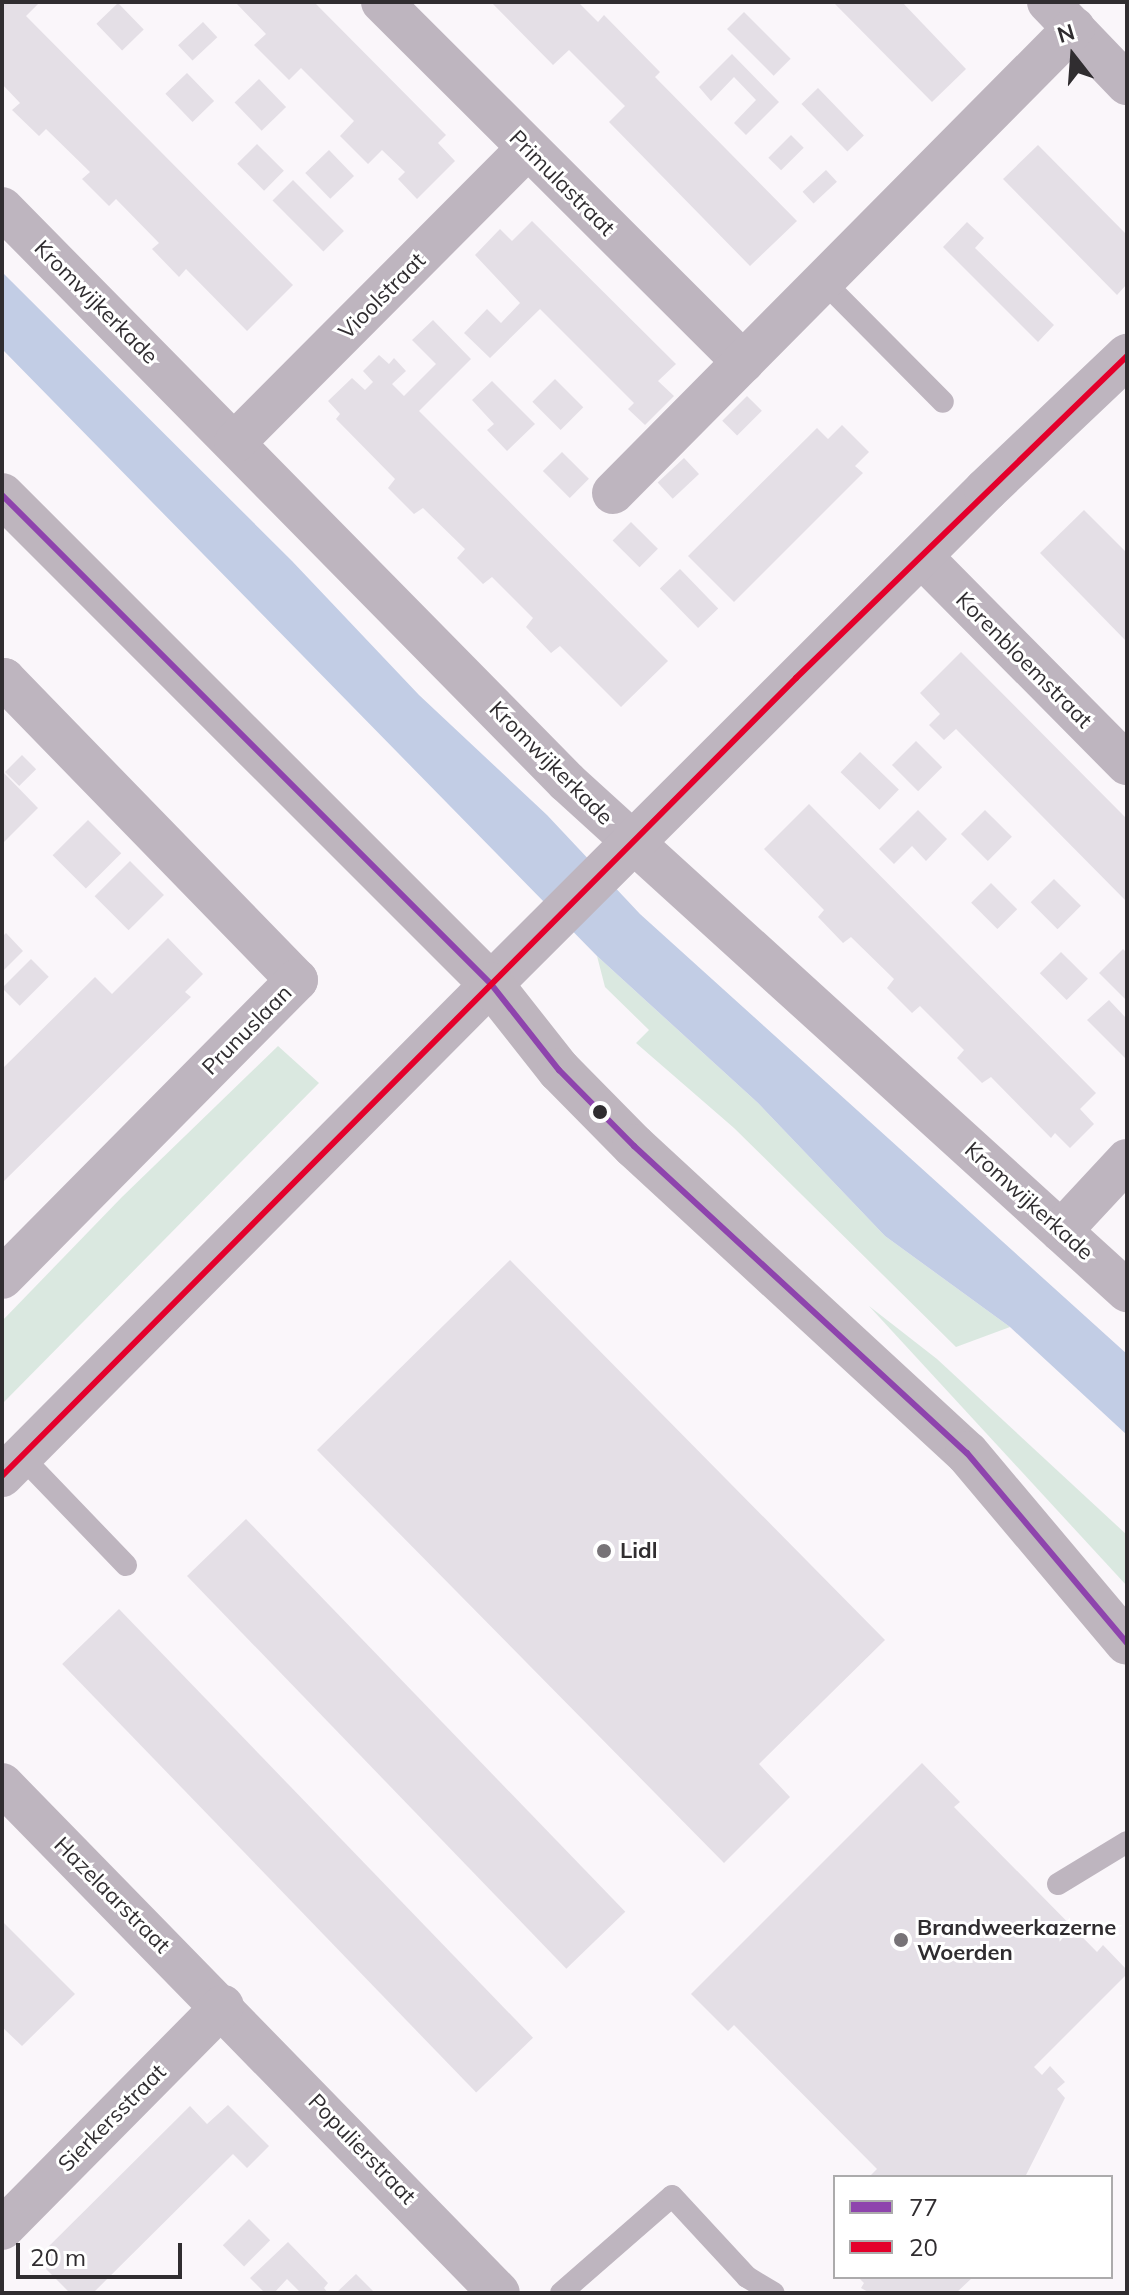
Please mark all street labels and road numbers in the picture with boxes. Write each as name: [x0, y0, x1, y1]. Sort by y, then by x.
street label: Primulastraat: [504, 125, 620, 241]
street label: Kromwijkerkade: [29, 235, 163, 369]
street label: Vioolstraat: [333, 247, 431, 345]
street label: Korenbloemstraat: [950, 586, 1098, 734]
street label: Kromwijkerkade: [484, 696, 618, 830]
street label: Prunuslaan: [197, 980, 297, 1080]
street label: Kromwijkerkade: [959, 1136, 1099, 1266]
street label: Hazelaarstraat: [48, 1831, 176, 1959]
street label: Sierkersstraat: [53, 2059, 171, 2177]
street label: Populierstraat: [303, 2088, 421, 2210]

